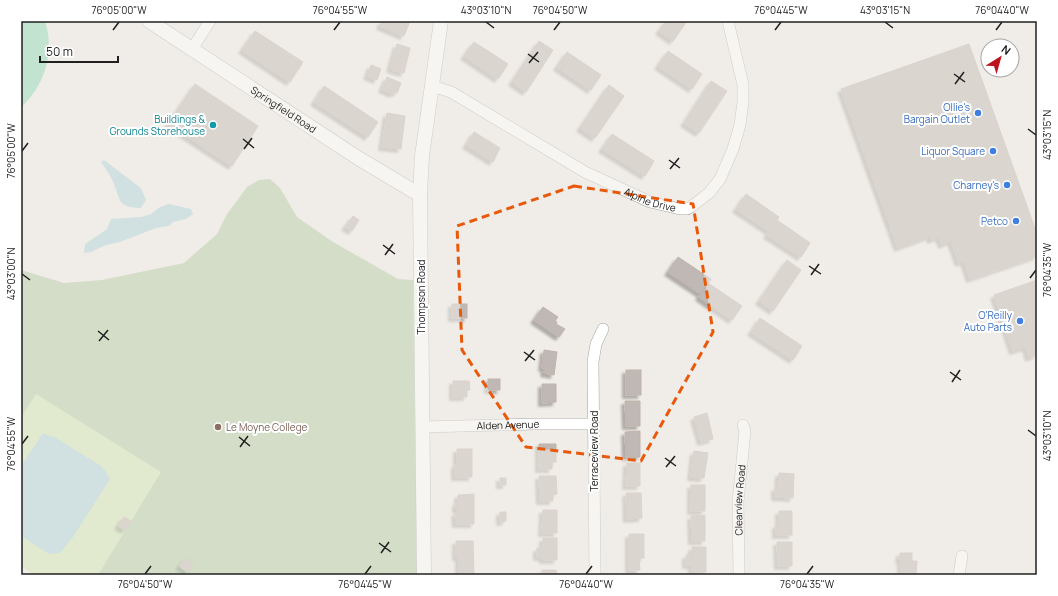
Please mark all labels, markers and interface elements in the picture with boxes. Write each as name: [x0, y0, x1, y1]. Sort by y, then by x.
text: 76°05'00"W: [91, 3, 147, 17]
text: 76°04'55"W: [313, 3, 368, 17]
text: 43°03'10"N: [461, 3, 511, 17]
text: 76°04'50"W: [533, 3, 588, 17]
text: 76°04'45"W: [754, 3, 808, 17]
text: 43°03'15"N: [860, 3, 910, 17]
text: 76°04'40"W: [975, 3, 1029, 17]
scale bar: [40, 38, 118, 64]
north arrow: [980, 38, 1020, 78]
text: N: [999, 41, 1014, 58]
text: 50 m: [46, 43, 73, 60]
street label: Springfield Road: [248, 83, 319, 136]
place label: Ollie's Bargain Outlet: [904, 100, 970, 126]
marker: Ollie's Bargain Outlet: [973, 108, 983, 118]
text: 43°03'15"N: [1040, 110, 1054, 160]
place label: Buildings & Grounds Storehouse: [109, 112, 205, 138]
marker: Buildings & Grounds Storehouse: [208, 120, 218, 130]
text: 76°05'00"W: [4, 123, 18, 179]
place label: Liquor Square: [921, 144, 985, 158]
marker: Liquor Square: [988, 146, 998, 156]
place label: Charney's: [953, 178, 999, 192]
marker: Charney's: [1002, 180, 1012, 190]
street label: Alpine Drive: [622, 184, 678, 215]
place label: Petco: [981, 214, 1008, 228]
marker: Petco: [1011, 216, 1021, 226]
text: 76°04'35"W: [1040, 242, 1054, 297]
text: 43°03'00"N: [4, 248, 18, 300]
street label: Thompson Road: [414, 259, 428, 334]
place label: O'Reilly Auto Parts: [964, 308, 1013, 334]
marker: O'Reilly Auto Parts: [1015, 316, 1025, 326]
street label: Terraceview Road: [587, 410, 601, 492]
text: 43°03'10"N: [1040, 411, 1054, 461]
text: 76°04'55"W: [4, 416, 18, 471]
street label: Alden Avenue: [476, 417, 539, 433]
place label: Le Moyne College: [226, 420, 308, 434]
marker: Le Moyne College: [213, 422, 223, 432]
street label: Clearview Road: [731, 464, 749, 536]
text: 76°04'50"W: [118, 577, 173, 591]
text: 76°04'45"W: [338, 577, 392, 591]
text: 76°04'40"W: [559, 577, 613, 591]
text: 76°04'35"W: [780, 577, 835, 591]

